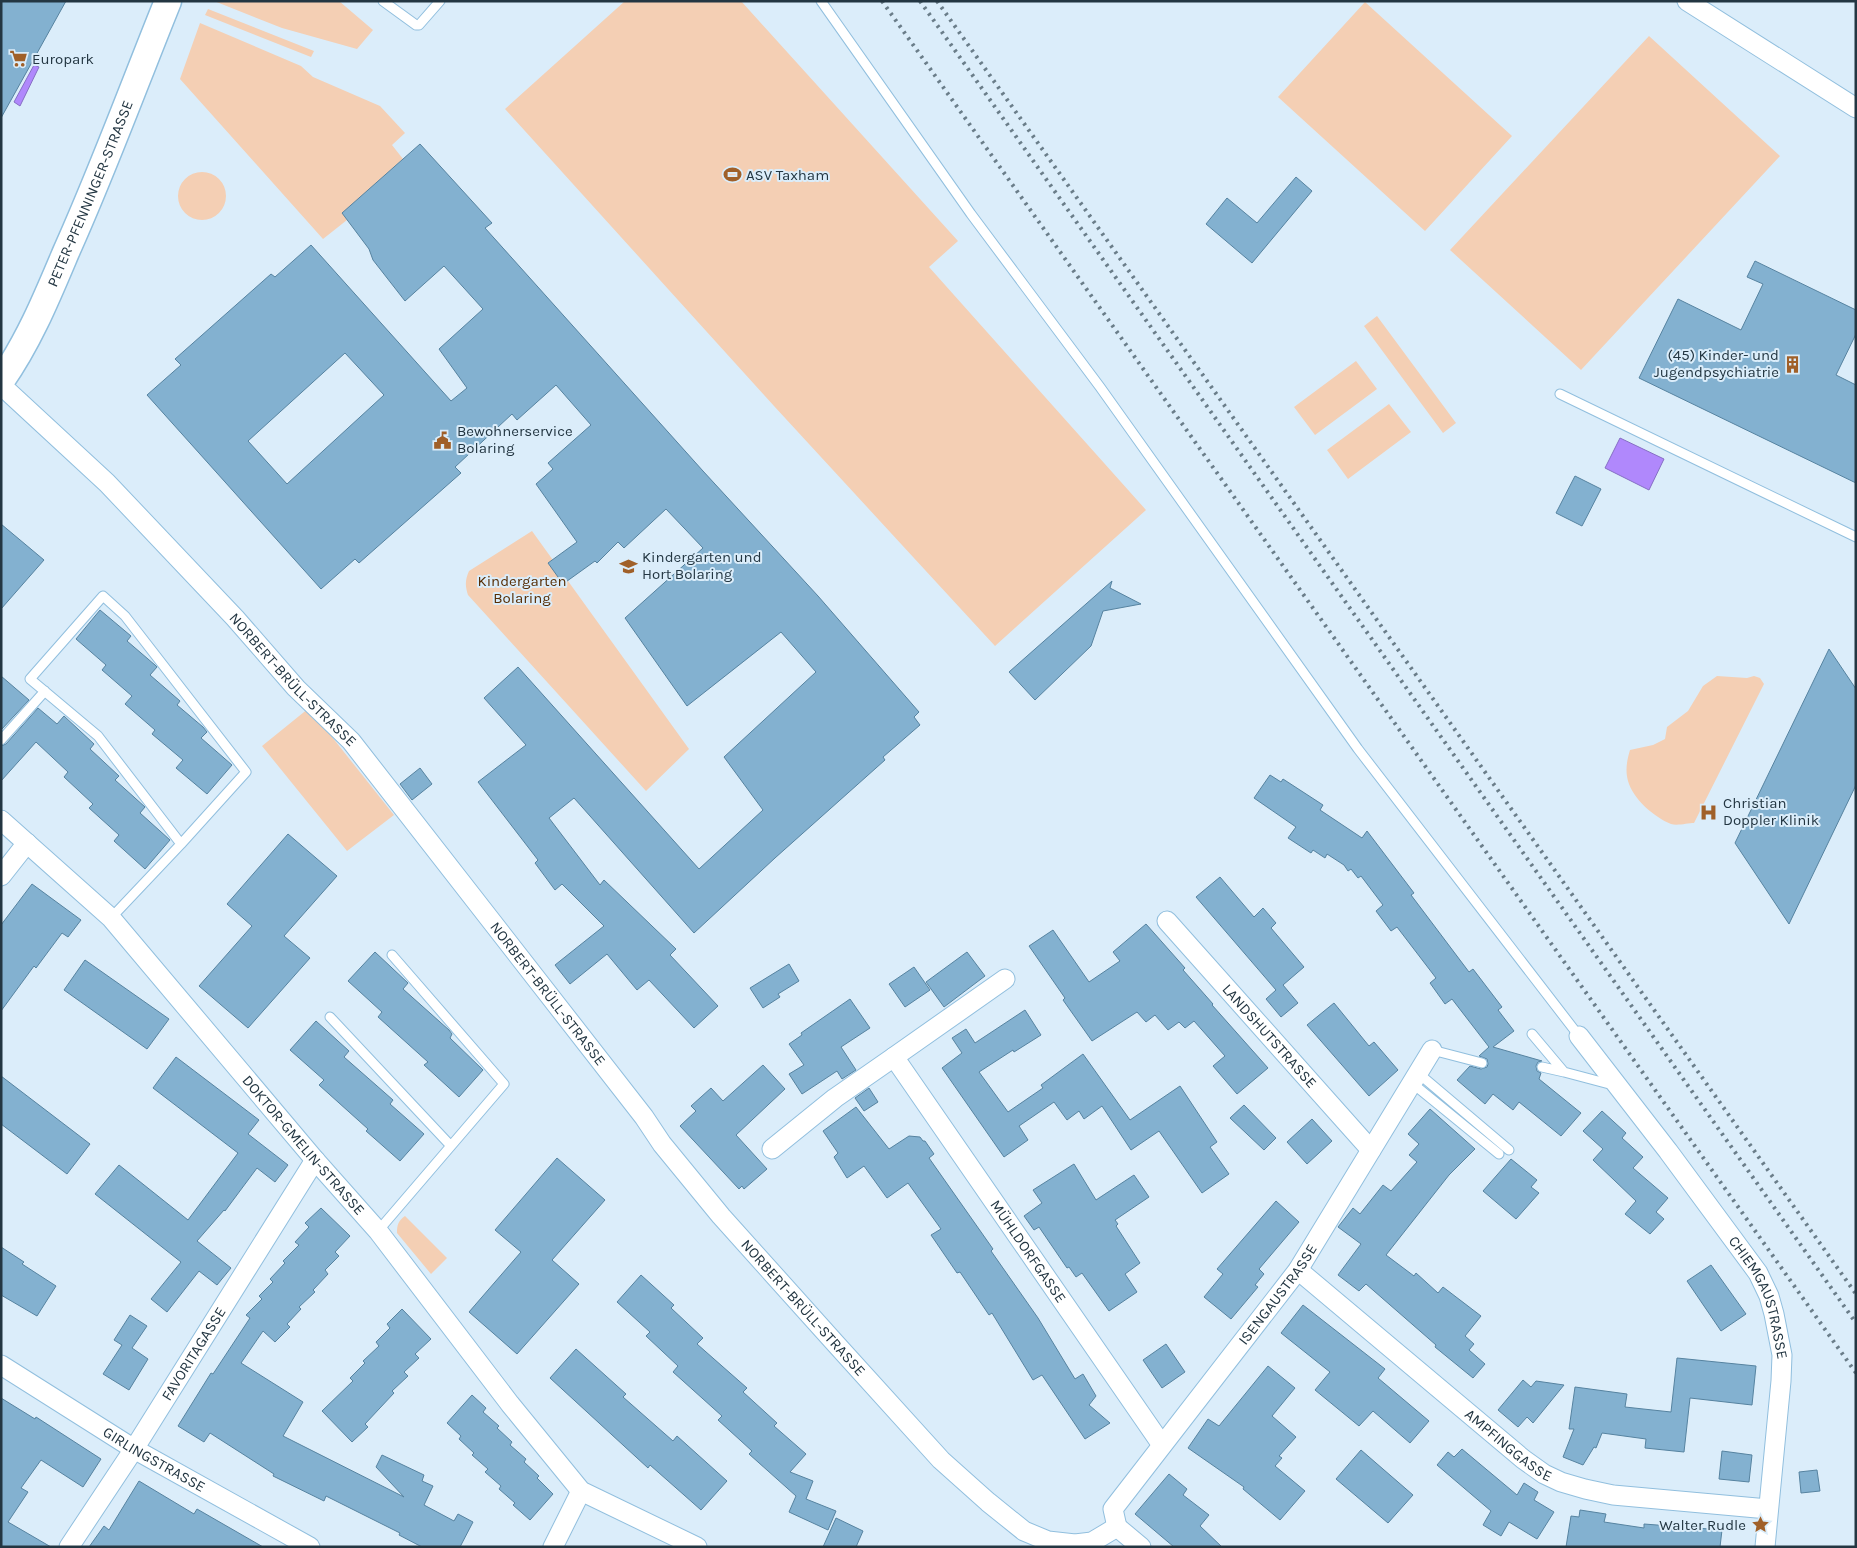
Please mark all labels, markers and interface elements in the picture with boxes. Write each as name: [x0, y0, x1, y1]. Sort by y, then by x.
supermarket icon: Europark: [8, 49, 28, 69]
place label: Europark: [32, 50, 94, 68]
street label: PETER-PFENNINGER-STRASSE: [43, 98, 137, 290]
sports icon: ASV Taxham: [722, 165, 742, 185]
place label: ASV Taxham: [746, 166, 829, 184]
place label: (45) Kinder- und Jugendpsychiatrie: [1654, 346, 1779, 381]
building icon: (45) Kinder- und Jugendpsychiatrie: [1783, 354, 1803, 374]
place label: Bewohnerservice Bolaring: [457, 422, 573, 457]
public building icon: Bewohnerservice Bolaring: [433, 430, 453, 450]
place label: Kindergarten und Hort Bolaring: [642, 548, 762, 583]
school or university icon: Kindergarten und Hort Bolaring: [618, 556, 638, 576]
park label: Kindergarten Bolaring: [478, 572, 566, 607]
street label: NORBERT-BRÜLL-STRASSE: [226, 609, 360, 750]
place label: Christian Doppler Klinik: [1723, 794, 1819, 829]
hospital icon: Christian Doppler Klinik: [1699, 802, 1719, 822]
street label: NORBERT-BRÜLL-STRASSE: [486, 918, 610, 1069]
street label: LANDSHUTSTRASSE: [1218, 980, 1320, 1092]
street label: DOKTOR-GMELIN-STRASSE: [238, 1071, 369, 1219]
street label: MÜHLDORFGASSE: [986, 1196, 1070, 1306]
street label: CHIEMGAUSTRASSE: [1725, 1232, 1792, 1361]
street label: NORBERT-BRÜLL-STRASSE: [737, 1236, 869, 1380]
street label: ISENGAUSTRASSE: [1234, 1241, 1321, 1348]
street label: FAVORITAGASSE: [158, 1304, 230, 1404]
street label: AMPFINGGASSE: [1461, 1405, 1555, 1485]
street label: GIRLINGSTRASSE: [100, 1423, 209, 1496]
place icon: Walter Rudle: [1750, 1515, 1770, 1535]
place label: Walter Rudle: [1659, 1516, 1746, 1534]

